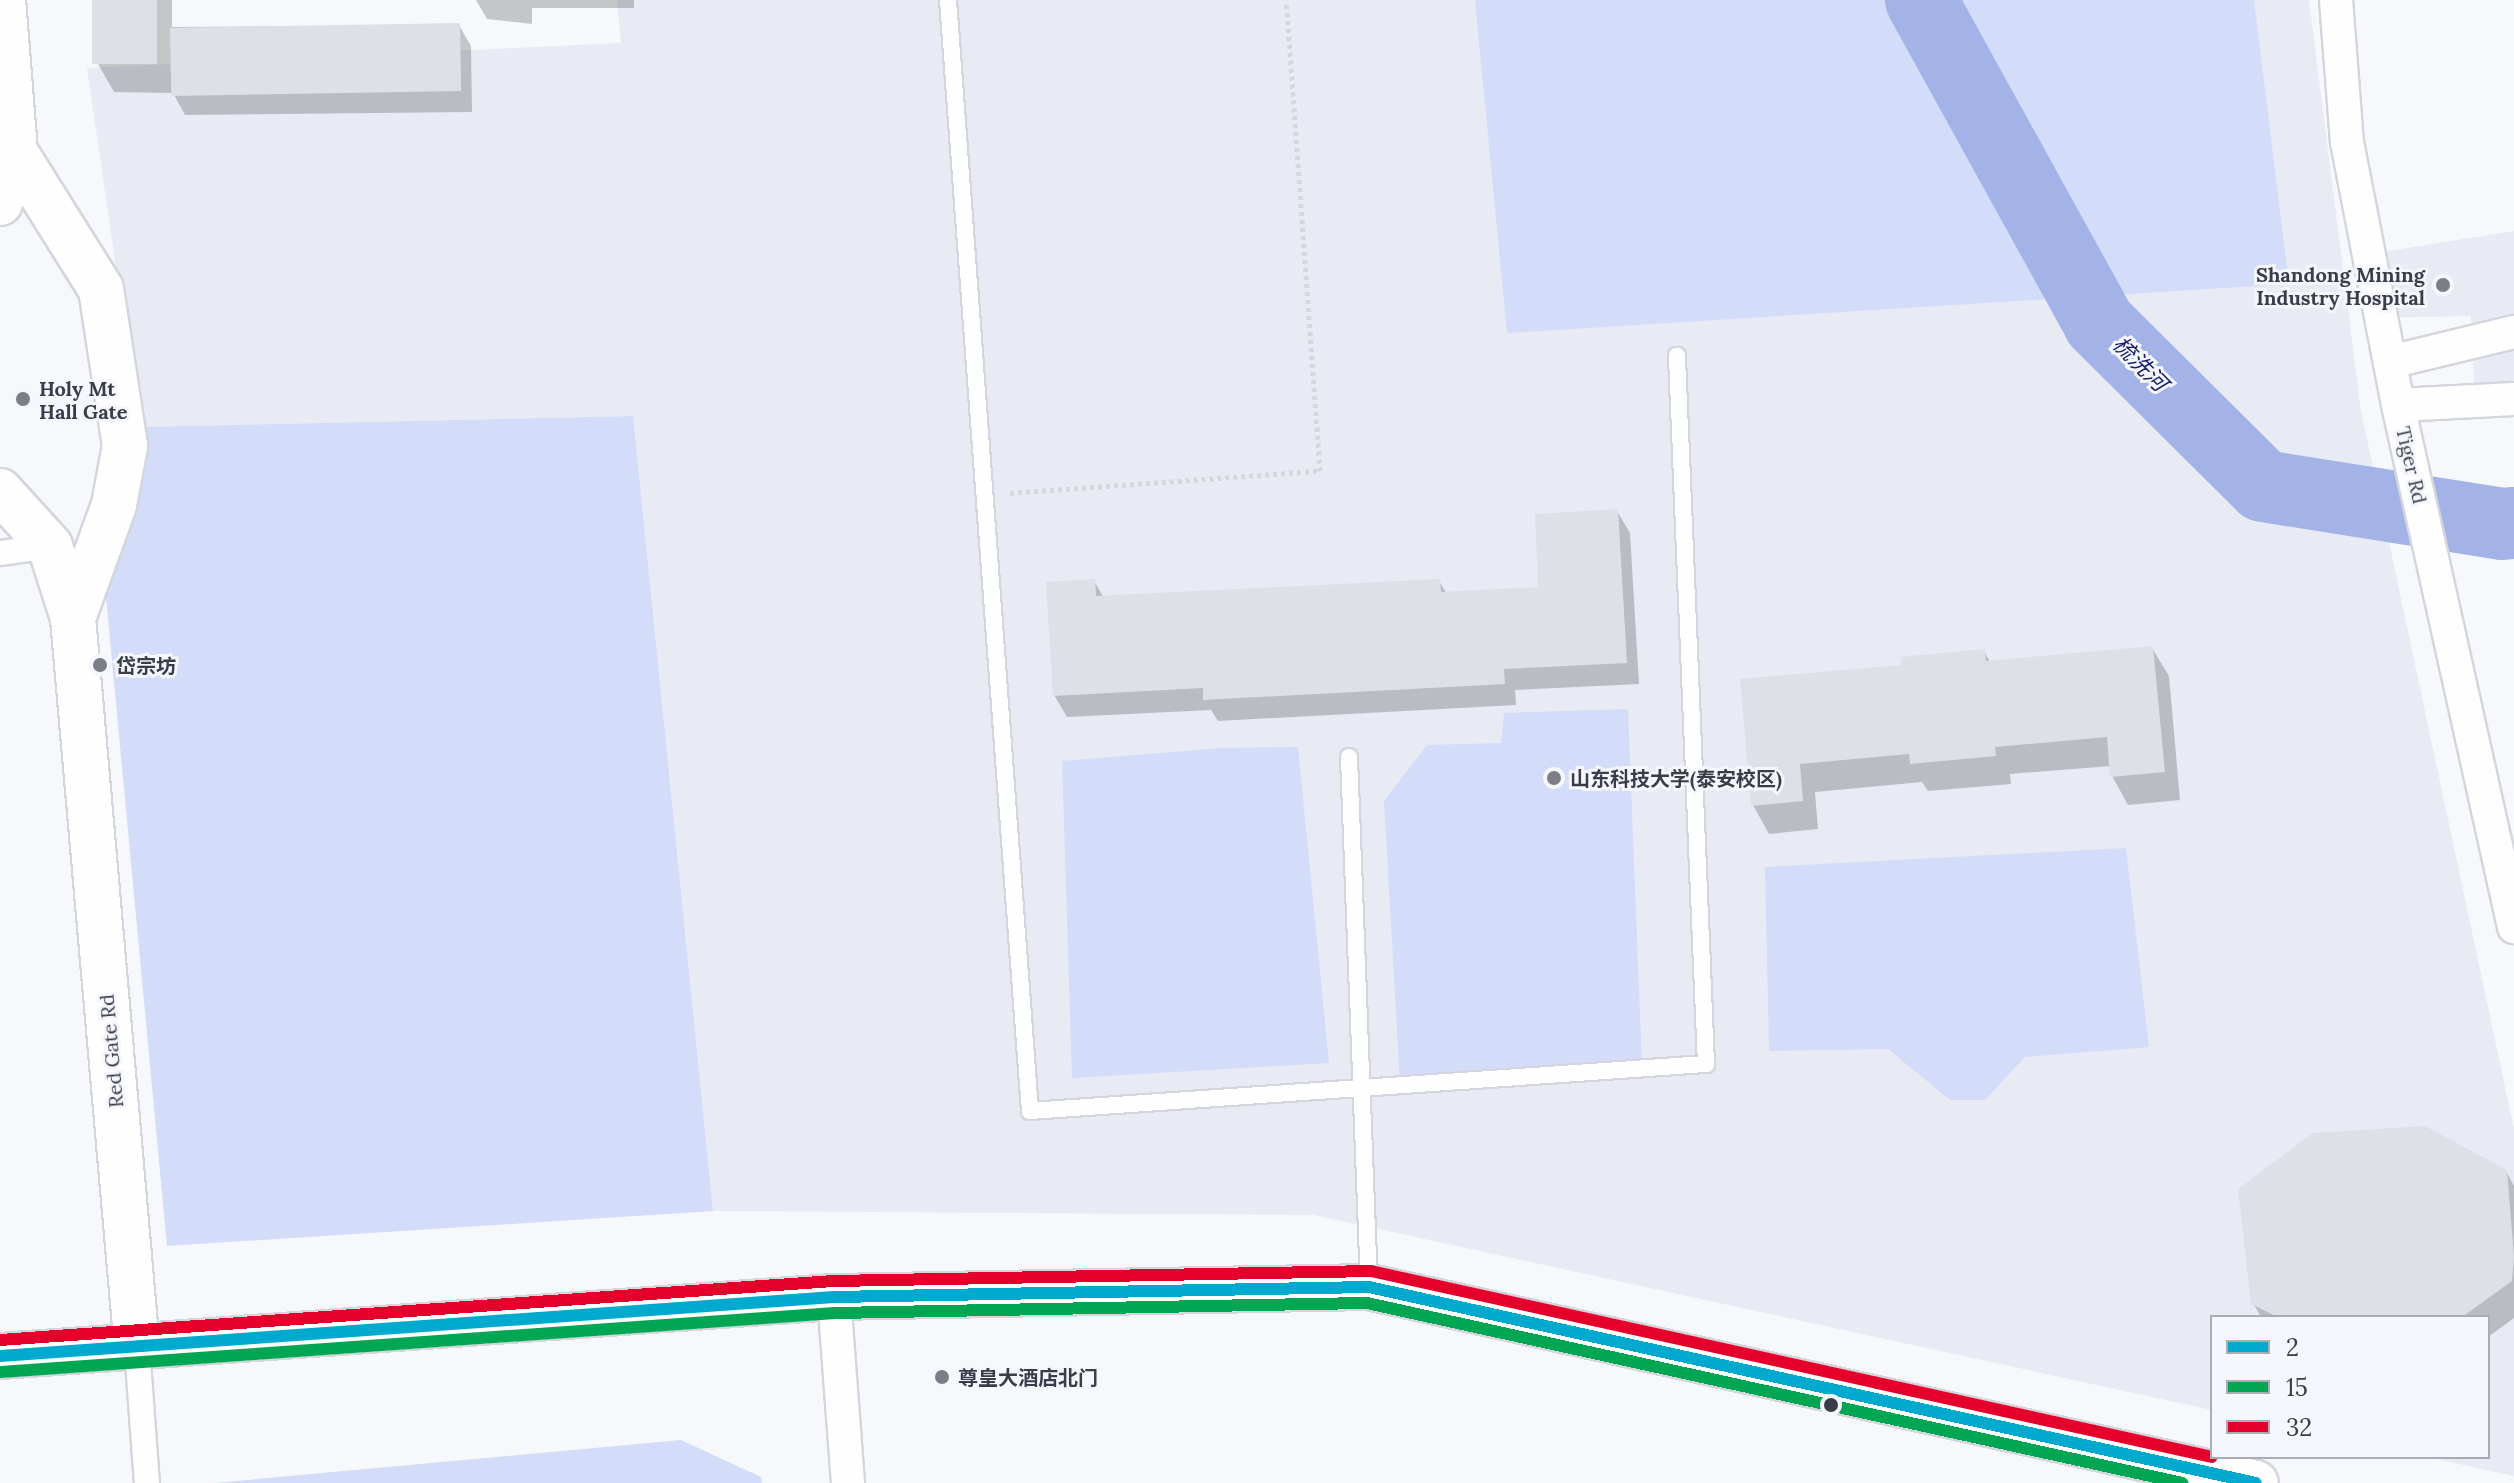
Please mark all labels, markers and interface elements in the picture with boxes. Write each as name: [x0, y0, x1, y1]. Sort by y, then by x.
place label: Shandong Mining Industry Hospital: [2256, 262, 2425, 309]
marker: Shandong Mining Industry Hospital: [2432, 274, 2454, 296]
water label: 梳洗河: [2107, 331, 2173, 397]
place label: Holy Mt Hall Gate: [39, 376, 128, 423]
marker: Holy Mt Hall Gate: [14, 390, 32, 408]
street label: Tiger Rd: [2391, 424, 2433, 506]
place label: 岱宗坊: [116, 653, 176, 677]
marker: 岱宗坊: [91, 656, 109, 674]
place label: 山东科技大学(泰安校区): [1570, 766, 1782, 790]
marker: 山东科技大学(泰安校区): [1545, 769, 1563, 787]
street label: Red Gate Rd: [94, 993, 128, 1109]
legend: [2210, 1315, 2490, 1459]
text: 2: [2286, 1332, 2299, 1363]
place label: 尊皇大酒店北门: [958, 1365, 1098, 1389]
marker: 尊皇大酒店北门: [933, 1368, 951, 1386]
text: 15: [2286, 1372, 2308, 1403]
unlabelled marker: [1823, 1397, 1839, 1413]
text: 32: [2286, 1412, 2312, 1443]

